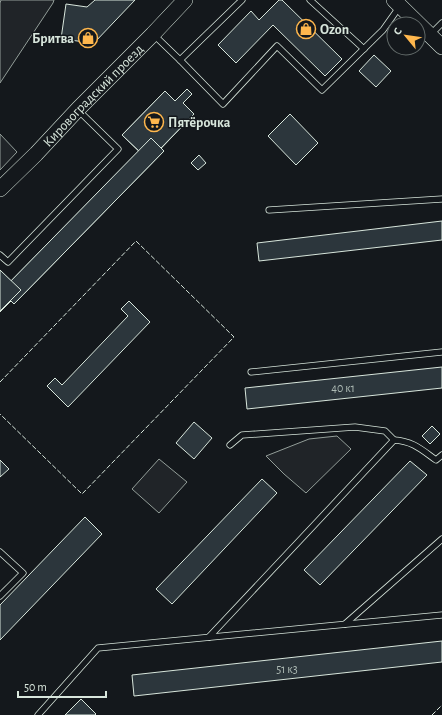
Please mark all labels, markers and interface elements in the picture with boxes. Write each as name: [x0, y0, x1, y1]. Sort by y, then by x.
north arrow: [386, 16, 426, 56]
shop icon: Ozon: [295, 18, 317, 40]
place label: Ozon: [320, 23, 349, 37]
text: С: [391, 26, 404, 37]
shop icon: Бритва: [77, 27, 99, 49]
place label: Бритва: [32, 32, 74, 46]
street label: Кировоградский проезд: [41, 42, 146, 150]
supermarket icon: Пятёрочка: [143, 111, 165, 133]
place label: Пятёрочка: [168, 116, 231, 130]
house number: 40 к1: [331, 382, 355, 394]
house number: 51 к3: [276, 663, 298, 675]
scale bar: [18, 673, 106, 699]
text: 50 m: [24, 681, 47, 693]

